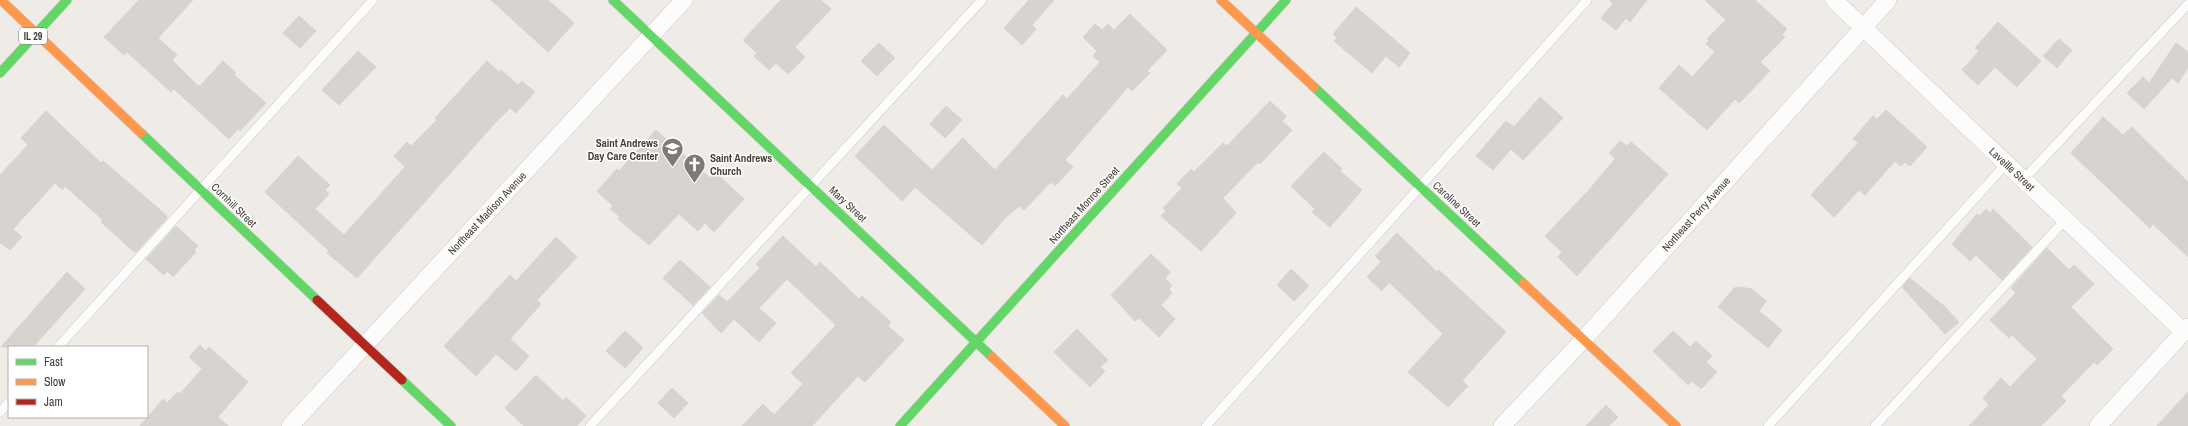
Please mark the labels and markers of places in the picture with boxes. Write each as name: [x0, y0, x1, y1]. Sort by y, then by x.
place label: Saint Andrews Day Care Center: [588, 136, 658, 163]
school or university icon: Saint Andrews Day Care Center: [660, 136, 686, 169]
church icon: Saint Andrews Church: [681, 151, 707, 184]
place label: Saint Andrews Church: [710, 151, 772, 178]

